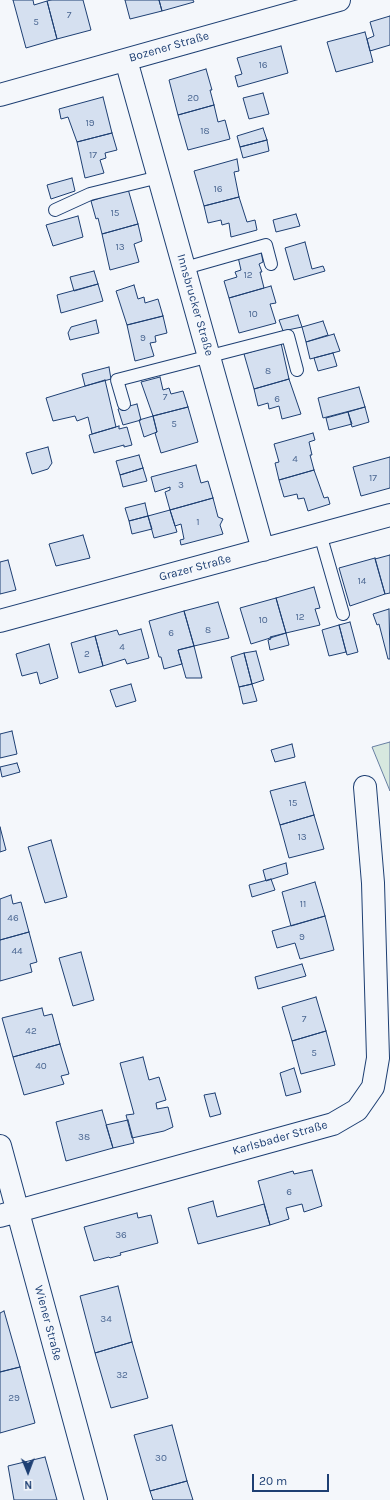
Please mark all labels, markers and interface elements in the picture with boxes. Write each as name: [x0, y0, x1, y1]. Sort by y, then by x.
house number: 7: [67, 9, 71, 21]
house number: 5: [33, 16, 39, 28]
street label: Bozener Straße: [127, 29, 211, 65]
house number: 16: [258, 59, 268, 71]
house number: 20: [187, 92, 199, 104]
house number: 19: [85, 117, 95, 129]
house number: 18: [200, 125, 210, 137]
house number: 17: [89, 149, 97, 161]
house number: 16: [213, 183, 223, 195]
house number: 15: [111, 207, 119, 219]
house number: 13: [115, 241, 125, 253]
street label: Innsbrucker Straße: [174, 252, 216, 358]
house number: 12: [243, 269, 253, 281]
house number: 10: [248, 308, 258, 320]
house number: 9: [140, 332, 146, 344]
house number: 8: [265, 365, 271, 377]
house number: 7: [163, 391, 167, 403]
house number: 6: [274, 393, 280, 405]
house number: 5: [171, 418, 177, 430]
house number: 4: [292, 453, 298, 465]
house number: 17: [369, 472, 377, 484]
house number: 3: [178, 479, 184, 491]
house number: 1: [196, 516, 200, 528]
street label: Grazer Straße: [157, 551, 233, 585]
house number: 14: [358, 575, 366, 587]
house number: 12: [295, 611, 305, 623]
house number: 10: [258, 614, 268, 626]
house number: 8: [205, 624, 211, 636]
house number: 6: [168, 627, 174, 639]
house number: 4: [119, 641, 125, 653]
house number: 2: [84, 648, 90, 660]
house number: 15: [289, 797, 297, 809]
house number: 13: [297, 831, 307, 843]
house number: 11: [300, 898, 306, 910]
house number: 46: [7, 912, 19, 924]
house number: 9: [299, 931, 305, 943]
house number: 44: [11, 945, 23, 957]
house number: 7: [302, 1013, 306, 1025]
house number: 42: [25, 1025, 37, 1037]
house number: 5: [311, 1047, 317, 1059]
house number: 40: [35, 1060, 47, 1072]
street label: Karlsbader Straße: [231, 1118, 329, 1158]
house number: 38: [78, 1131, 90, 1143]
house number: 6: [286, 1186, 292, 1198]
house number: 36: [115, 1229, 127, 1241]
street label: Wiener Straße: [31, 1284, 65, 1362]
house number: 34: [100, 1313, 112, 1325]
house number: 32: [116, 1369, 128, 1381]
house number: 29: [8, 1392, 20, 1404]
north arrow: [8, 1452, 48, 1492]
house number: 30: [155, 1452, 167, 1464]
scale bar: [254, 1466, 331, 1492]
text: 20 m: [259, 1474, 287, 1488]
text: N: [24, 1478, 32, 1491]

